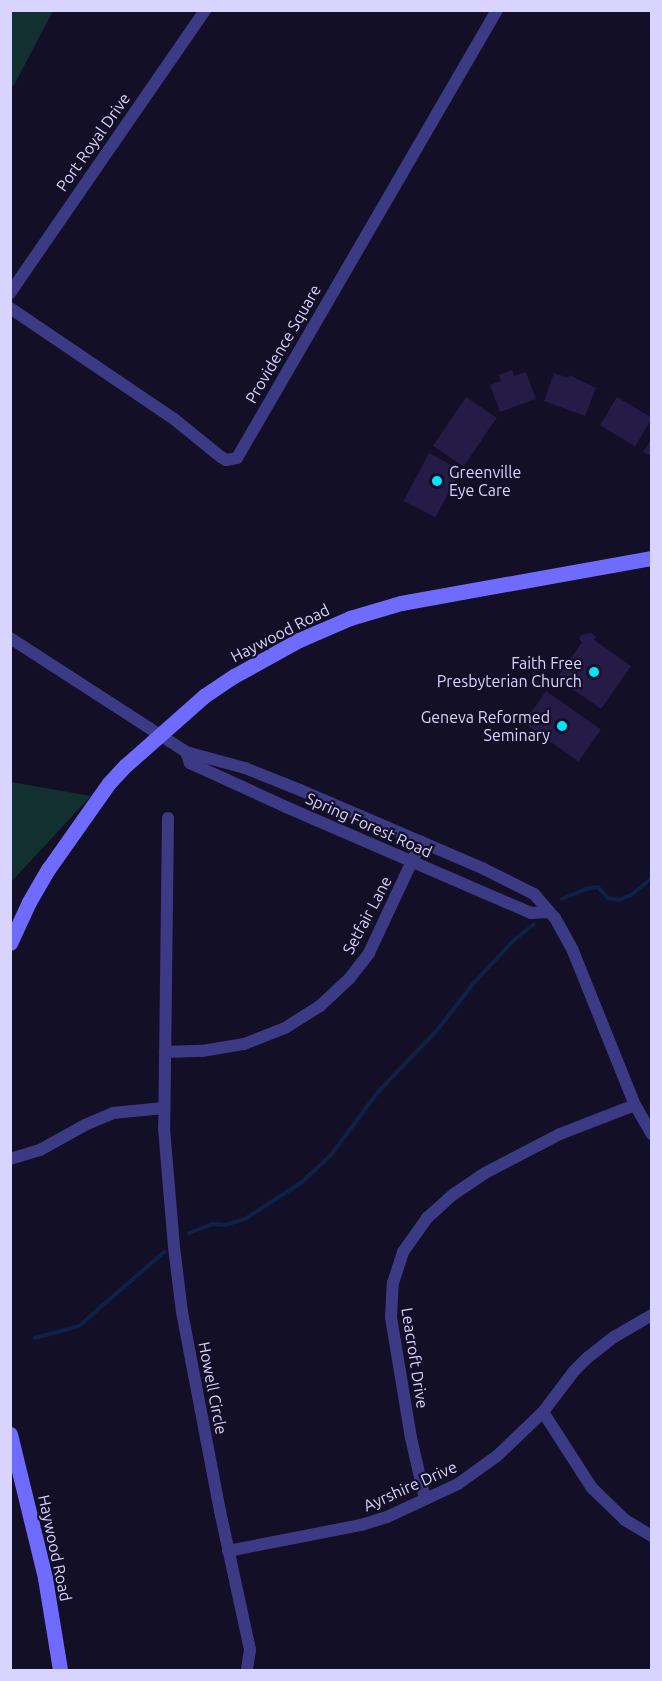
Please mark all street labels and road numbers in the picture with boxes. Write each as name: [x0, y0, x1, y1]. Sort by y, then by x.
street label: Port Royal Drive: [52, 89, 134, 195]
street label: Providence Square: [241, 281, 325, 407]
street label: Haywood Road: [227, 600, 333, 666]
street label: Spring Forest Road: [303, 789, 435, 861]
street label: Setfair Lane: [338, 873, 396, 957]
street label: Leacroft Drive: [398, 1306, 432, 1410]
street label: Howell Circle: [195, 1340, 231, 1436]
street label: Ayrshire Drive: [360, 1457, 460, 1515]
street label: Haywood Road: [34, 1493, 76, 1603]

